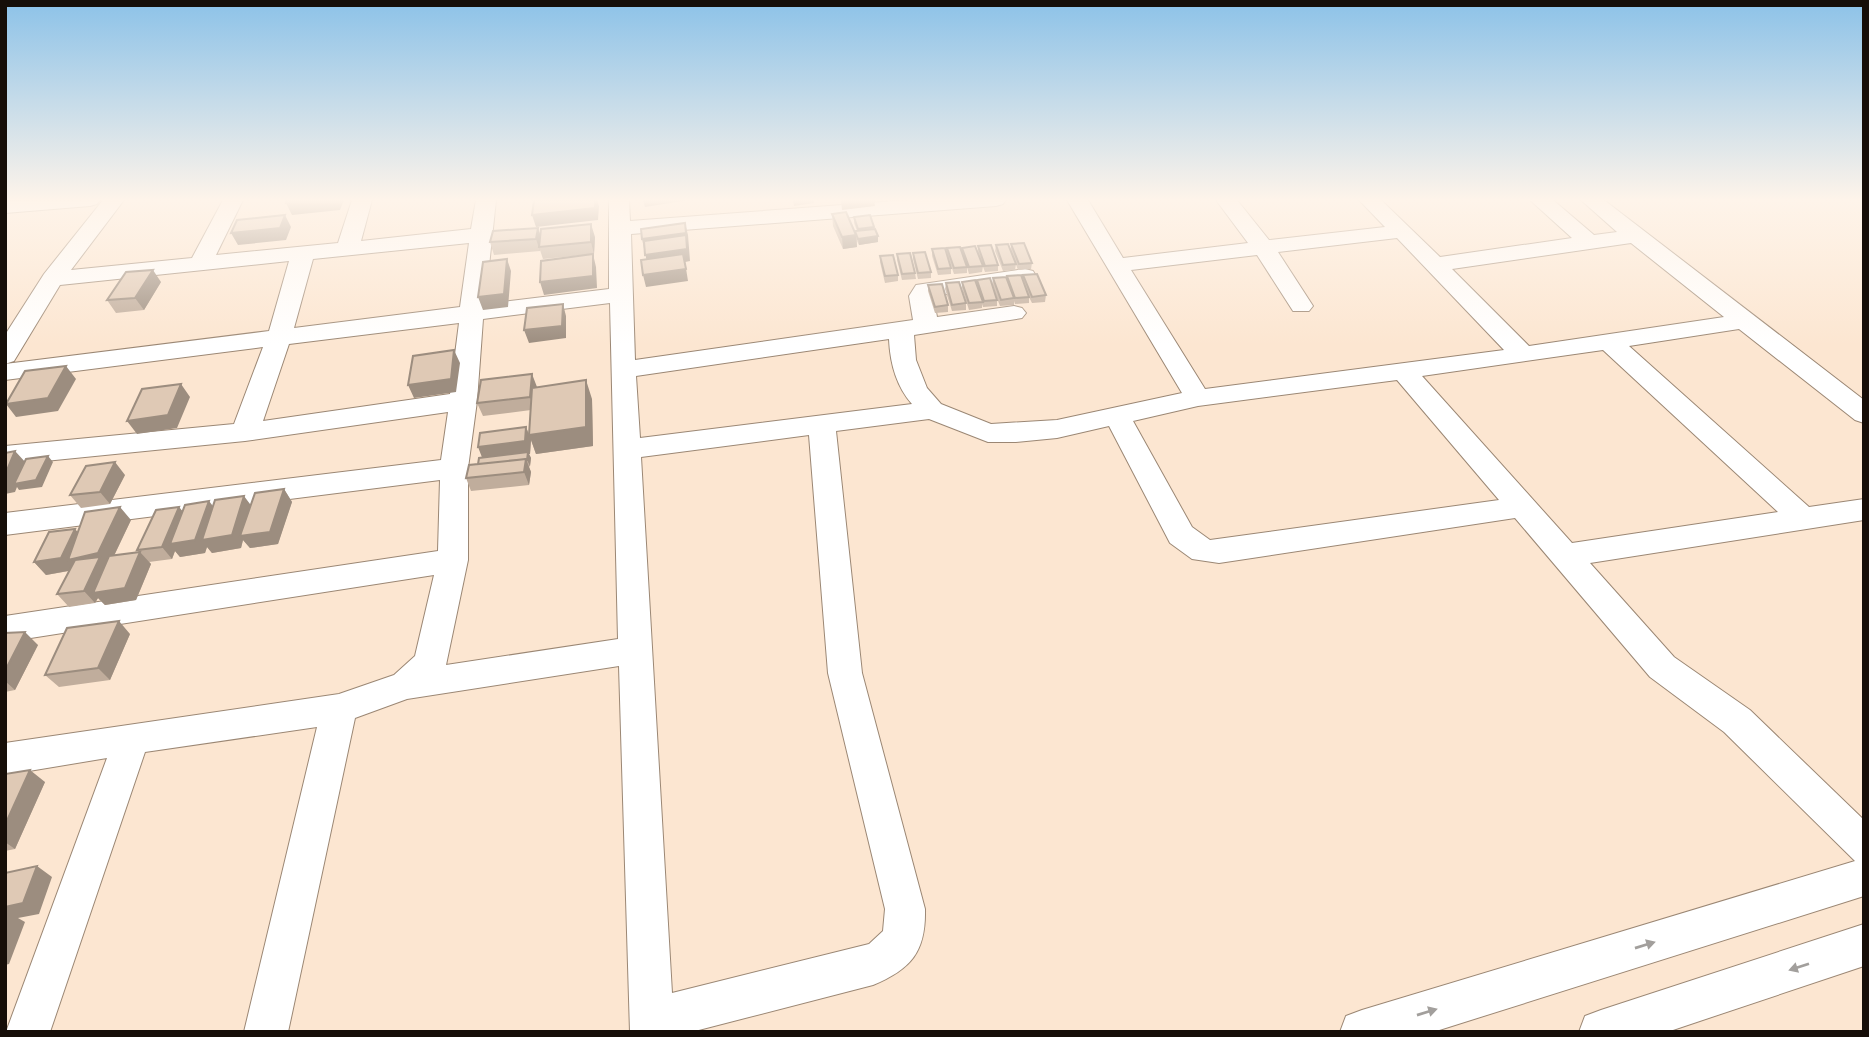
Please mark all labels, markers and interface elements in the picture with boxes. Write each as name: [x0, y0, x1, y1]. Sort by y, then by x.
one-way arrow: [1634, 939, 1655, 949]
one-way arrow: [1788, 962, 1809, 972]
one-way arrow: [1417, 1006, 1438, 1016]

